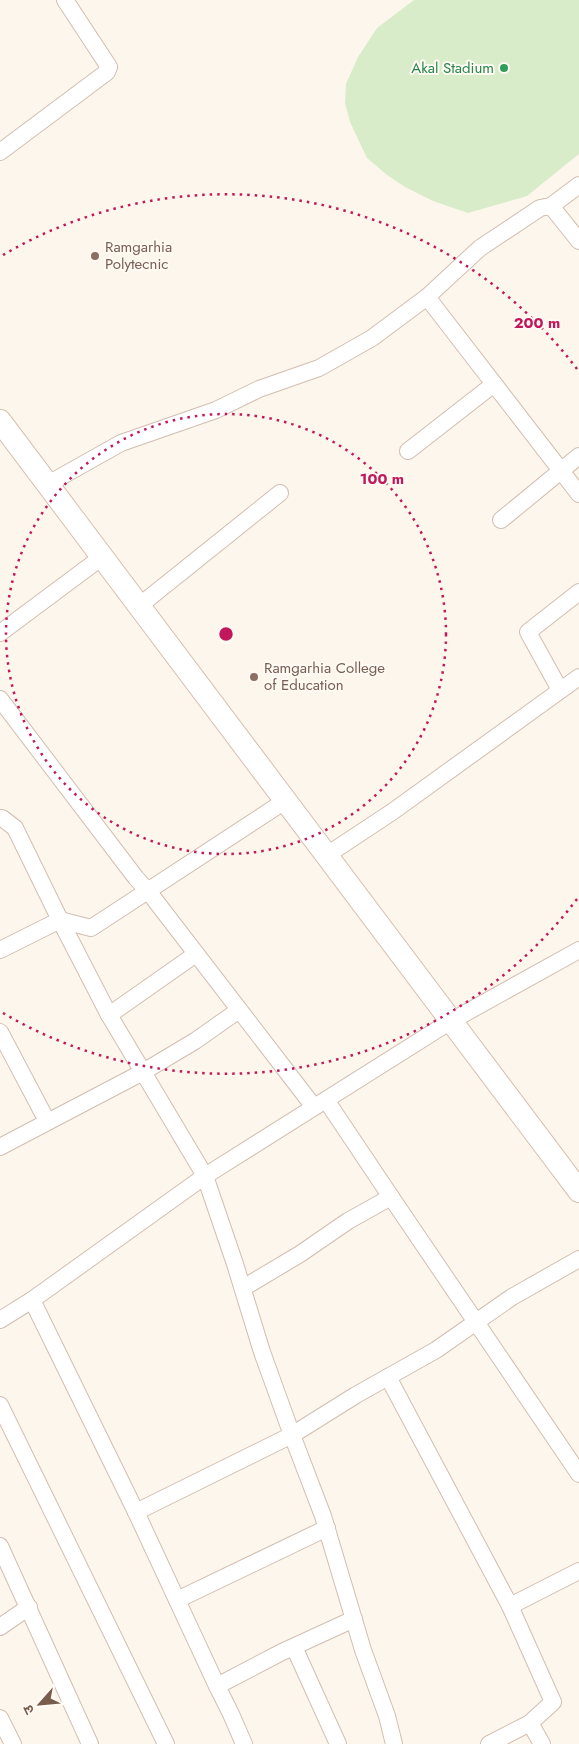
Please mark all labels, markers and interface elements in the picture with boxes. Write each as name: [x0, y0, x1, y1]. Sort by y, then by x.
place label: Akal Stadium: [411, 57, 494, 79]
marker: Akal Stadium: [498, 62, 510, 74]
place label: Ramgarhia Polytecnic: [105, 236, 172, 275]
marker: Ramgarhia Polytecnic: [89, 250, 101, 262]
text: 200 m: [514, 312, 560, 334]
text: 100 m: [360, 468, 404, 490]
centre of rings: [217, 625, 235, 643]
place label: Ramgarhia College of Education: [264, 657, 385, 696]
marker: Ramgarhia College of Education: [248, 671, 260, 683]
north arrow: [15, 1679, 65, 1729]
text: उ: [17, 1701, 39, 1718]

